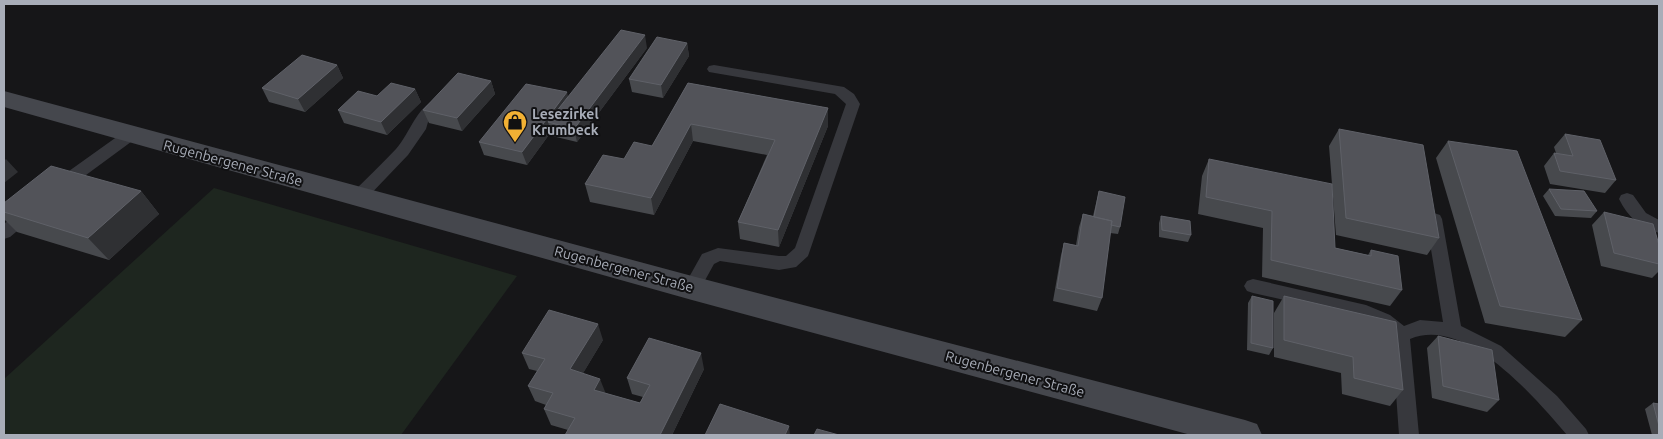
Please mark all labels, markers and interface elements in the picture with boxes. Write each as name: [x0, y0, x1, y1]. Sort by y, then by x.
place label: Lesezirkel Krumbeck: [532, 106, 599, 138]
shop icon: Lesezirkel Krumbeck: [502, 109, 528, 143]
street label: Rugenbergener Straße: [162, 137, 304, 189]
street label: Rugenbergener Straße: [553, 243, 695, 295]
street label: Rugenbergener Straße: [944, 348, 1086, 400]

